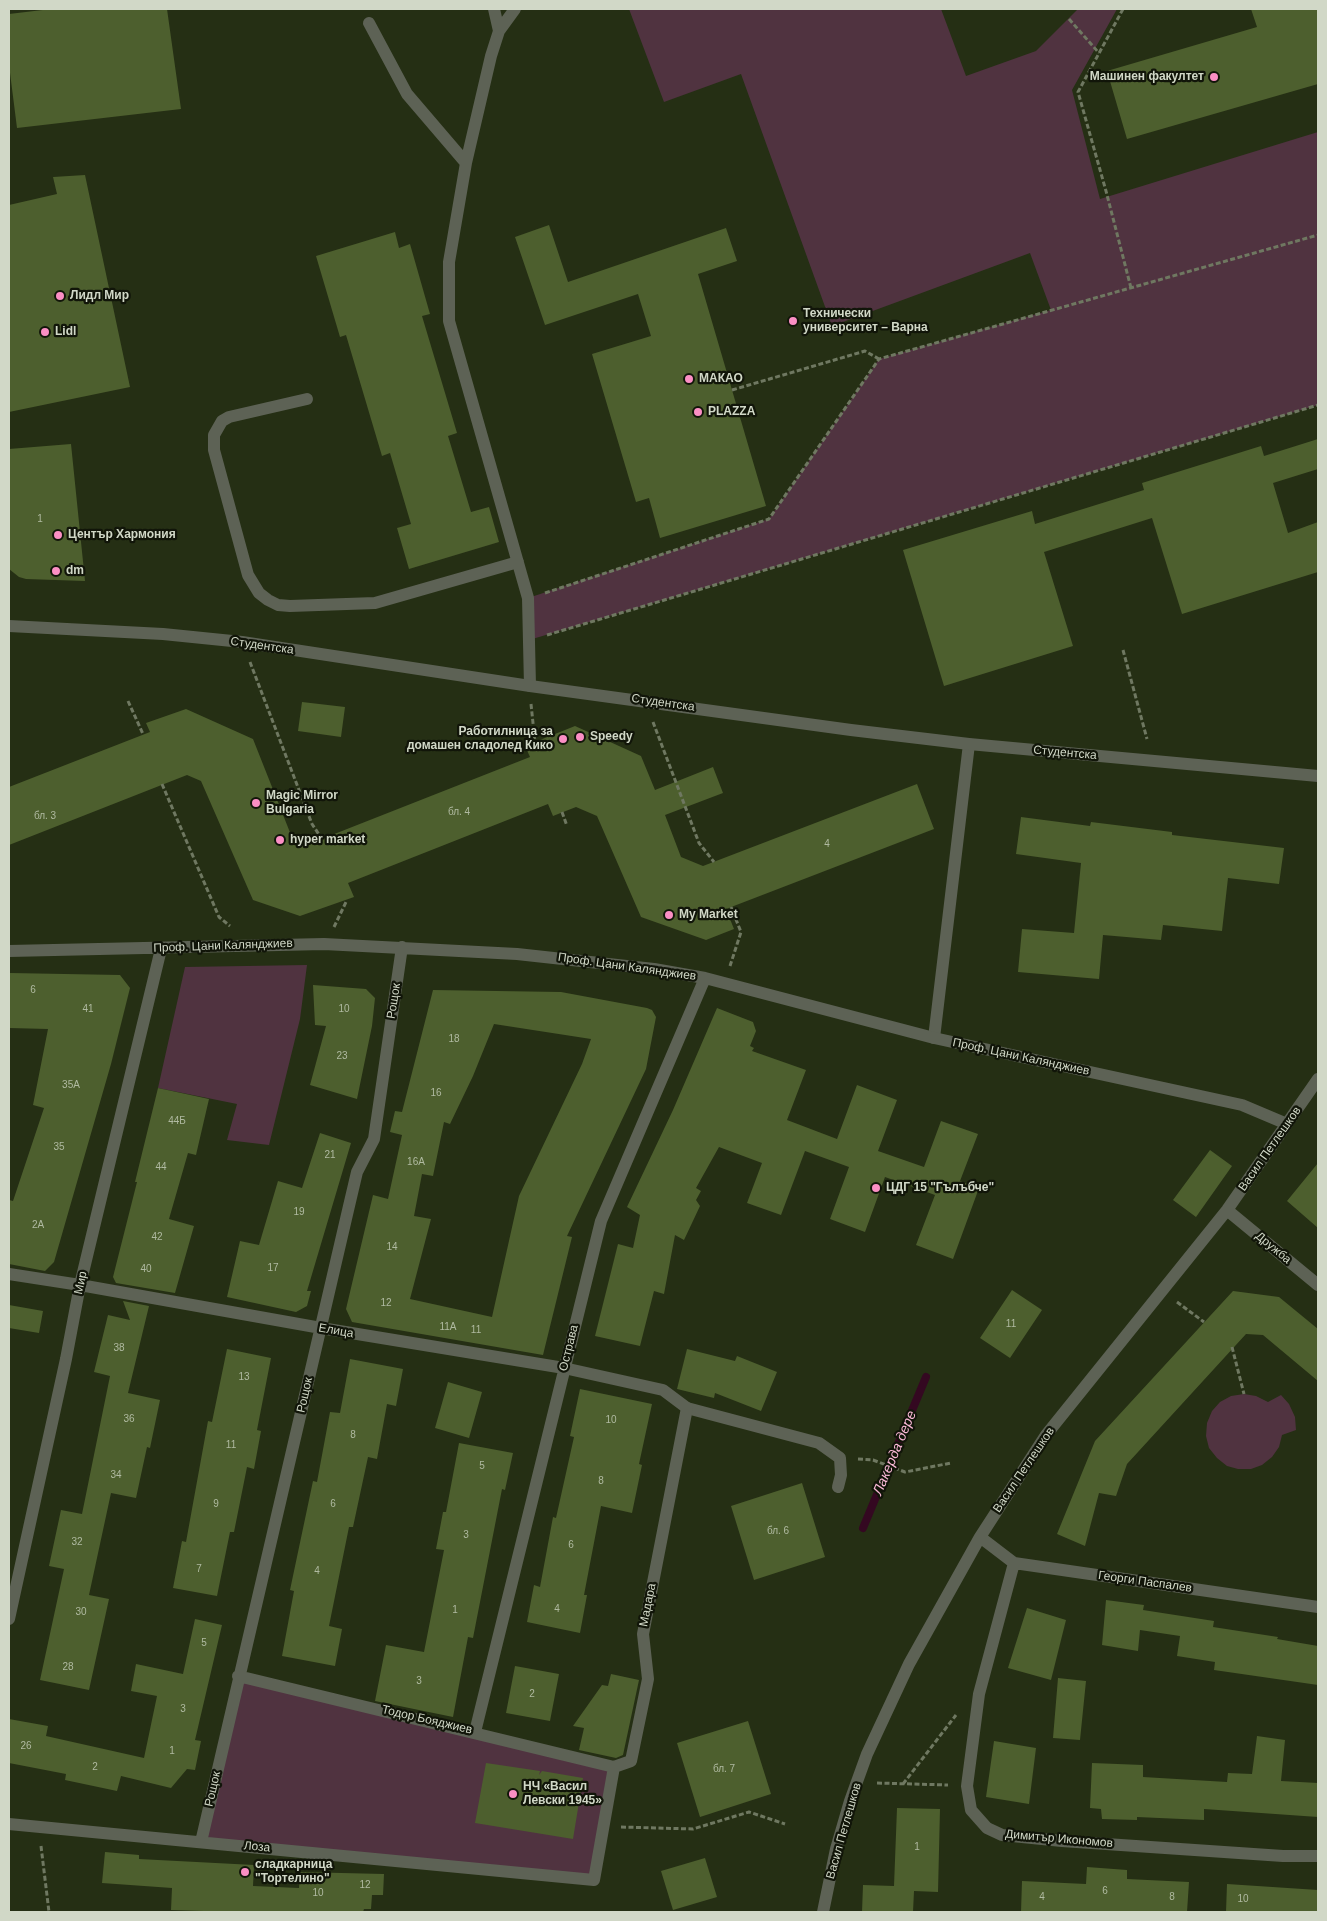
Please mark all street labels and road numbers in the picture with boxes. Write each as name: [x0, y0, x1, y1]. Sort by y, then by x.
street label: Студентска: [229, 634, 295, 658]
street label: Студентска: [630, 691, 696, 715]
street label: Студентска: [1033, 743, 1097, 763]
street label: Проф. Цани Калянджиев: [153, 936, 293, 956]
street label: Проф. Цани Калянджиев: [557, 950, 697, 984]
street label: Рощок: [384, 982, 404, 1020]
street label: Проф. Цани Калянджиев: [951, 1035, 1091, 1079]
street label: Васил Петлешков: [1236, 1104, 1304, 1194]
street label: Дружба: [1252, 1229, 1294, 1267]
street label: Мир: [72, 1270, 90, 1296]
street label: Елица: [317, 1321, 355, 1341]
street label: Острава: [556, 1323, 582, 1373]
street label: Рощок: [294, 1376, 316, 1414]
street label: Васил Петлешков: [990, 1425, 1058, 1515]
street label: Георги Паспалев: [1097, 1568, 1193, 1596]
street label: Мадара: [637, 1582, 659, 1628]
street label: Тодор Бояджиев: [380, 1703, 474, 1737]
street label: Рощок: [202, 1770, 224, 1808]
street label: Васил Петлешков: [823, 1781, 865, 1881]
street label: Димитър Икономов: [1005, 1827, 1113, 1851]
street label: Лоза: [243, 1839, 271, 1855]

